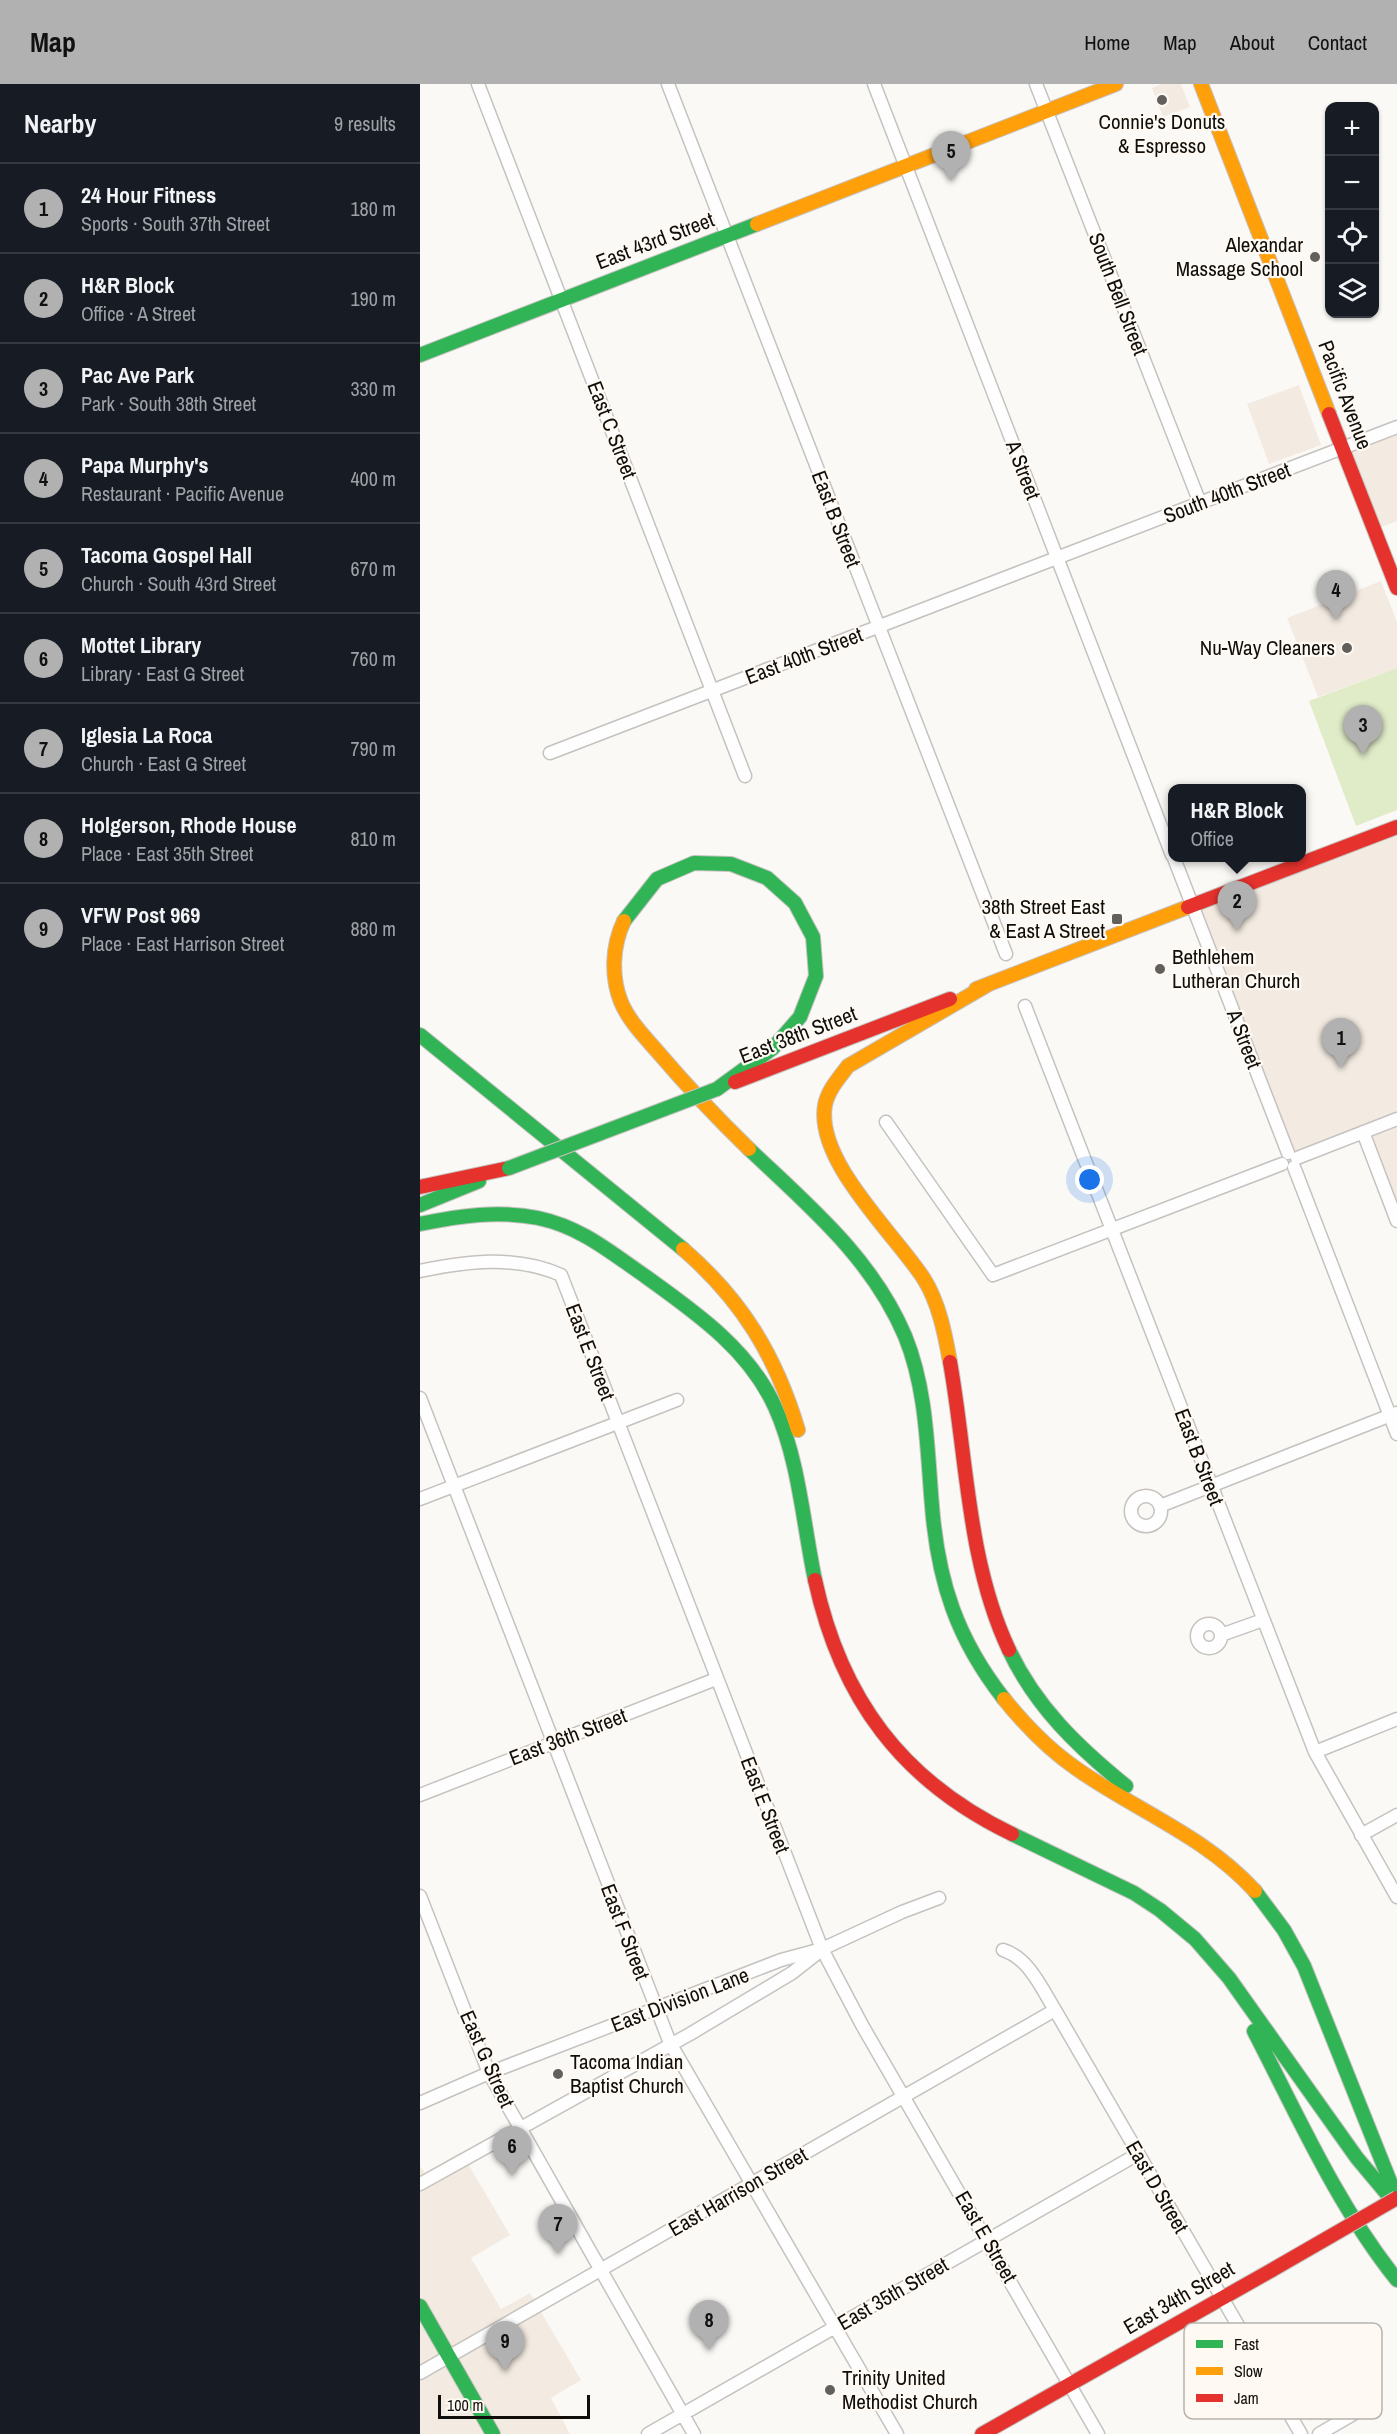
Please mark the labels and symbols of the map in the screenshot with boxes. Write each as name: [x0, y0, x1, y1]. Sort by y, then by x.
marker: Connie's Donuts & Espresso: [1155, 93, 1169, 107]
place label: Connie's Donuts & Espresso: [1099, 107, 1225, 160]
pin: 5: [932, 132, 970, 181]
street label: East 43rd Street: [592, 205, 718, 276]
street label: South Bell Street: [1082, 228, 1155, 360]
place label: Alexandar Massage School: [1176, 230, 1303, 283]
marker: Alexandar Massage School: [1308, 250, 1322, 264]
street label: Pacific Avenue: [1311, 336, 1380, 454]
street label: East C Street: [581, 377, 644, 483]
street label: A Street: [999, 435, 1048, 504]
street label: South 40th Street: [1159, 455, 1295, 530]
street label: East B Street: [805, 466, 868, 572]
pin: 4: [1316, 570, 1356, 620]
street label: East 40th Street: [741, 620, 867, 691]
place label: Nu-Way Cleaners: [1200, 633, 1335, 662]
marker: Nu-Way Cleaners: [1340, 641, 1354, 655]
pin: 3: [1344, 706, 1382, 755]
pin: 2: [1218, 882, 1256, 931]
place label: 38th Street East & East A Street: [981, 892, 1105, 945]
marker: 38th Street East & East A Street: [1110, 912, 1124, 926]
place label: Bethlehem Lutheran Church: [1172, 942, 1300, 995]
marker: Bethlehem Lutheran Church: [1153, 962, 1167, 976]
street label: East 38th Street: [735, 999, 861, 1070]
street label: A Street: [1220, 1004, 1269, 1073]
pin: 1: [1322, 1018, 1360, 1068]
your location: [1075, 1165, 1104, 1194]
street label: East E Street: [559, 1299, 622, 1405]
street label: East B Street: [1168, 1404, 1231, 1510]
street label: East 36th Street: [505, 1701, 631, 1772]
street label: East E Street: [734, 1752, 797, 1858]
street label: East F Street: [594, 1880, 657, 1984]
street label: East Division Lane: [607, 1960, 753, 2039]
street label: East G Street: [453, 2006, 522, 2112]
place label: Tacoma Indian Baptist Church: [570, 2047, 684, 2100]
marker: Tacoma Indian Baptist Church: [551, 2067, 565, 2081]
pin: 6: [492, 2126, 532, 2176]
street label: East D Street: [1119, 2135, 1196, 2239]
street label: East Harrison Street: [663, 2140, 813, 2243]
street label: East E Street: [949, 2186, 1024, 2288]
pin: 7: [538, 2204, 578, 2254]
street label: East 35th Street: [832, 2250, 954, 2337]
street label: East 34th Street: [1118, 2254, 1240, 2341]
pin: 8: [690, 2300, 728, 2350]
pin: 9: [486, 2322, 524, 2371]
legend: [1184, 2323, 1382, 2419]
text: Fast: [1234, 2333, 1259, 2355]
text: Slow: [1234, 2360, 1263, 2382]
place label: Trinity United Methodist Church: [842, 2363, 978, 2416]
marker: Trinity United Methodist Church: [823, 2383, 837, 2397]
text: Jam: [1234, 2387, 1259, 2409]
scale bar: [438, 2392, 590, 2420]

